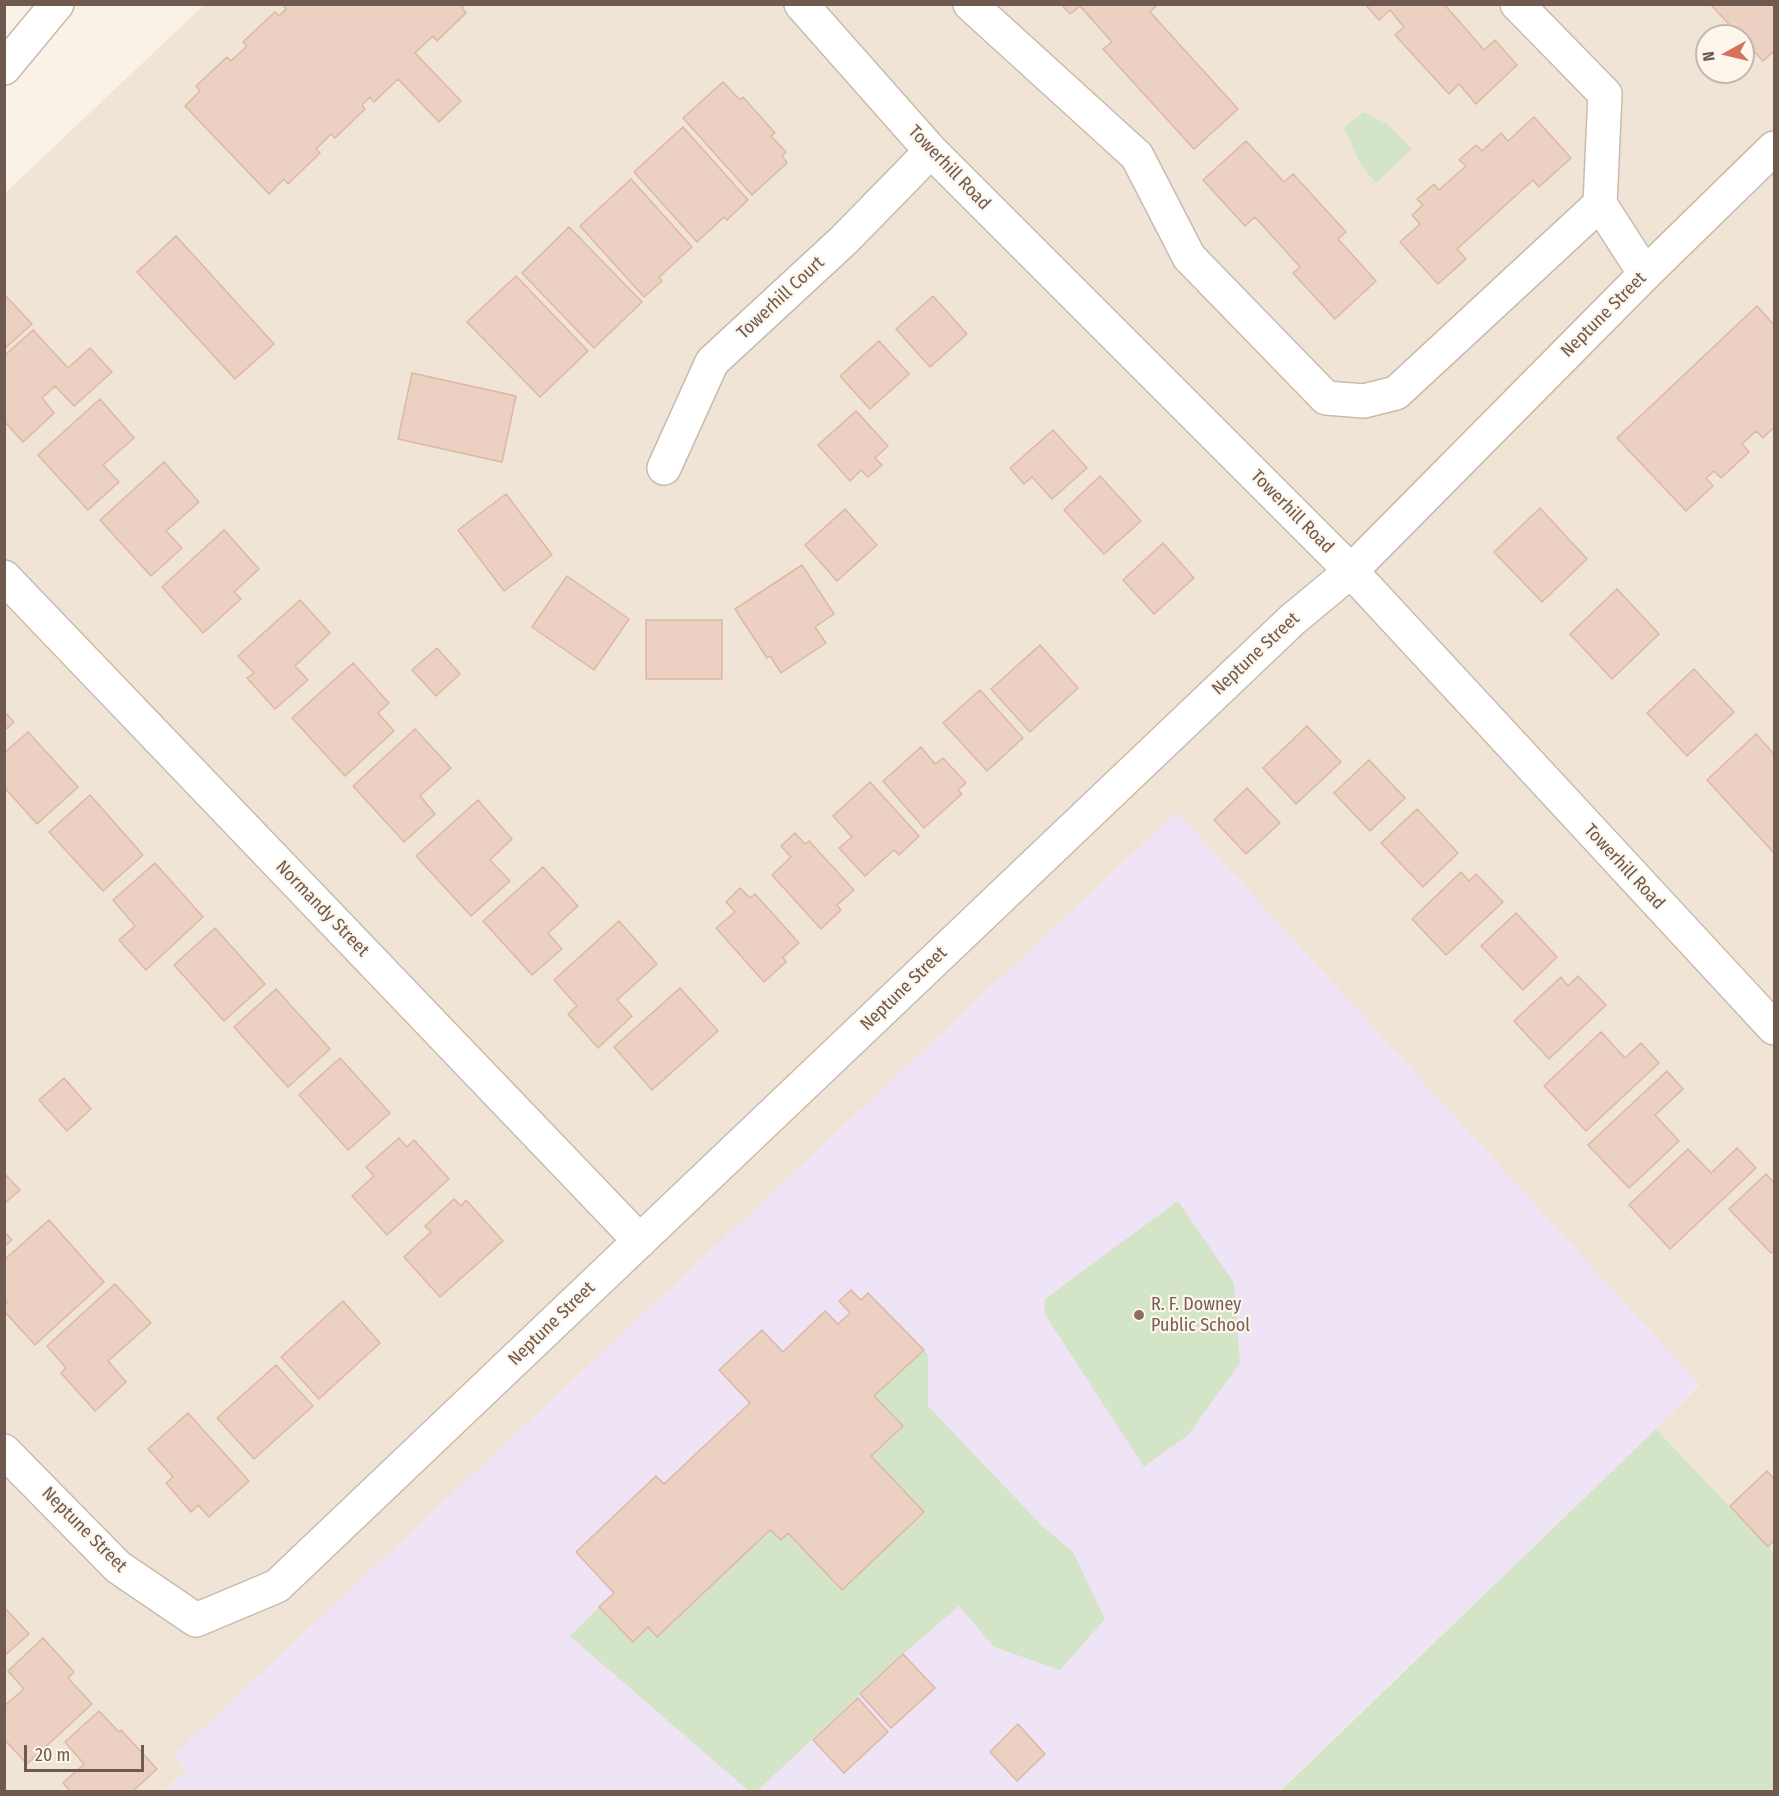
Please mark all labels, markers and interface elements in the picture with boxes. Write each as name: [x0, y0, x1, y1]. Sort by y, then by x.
north arrow: [1695, 24, 1755, 84]
text: N: [1699, 50, 1719, 62]
street label: Towerhill Road: [903, 121, 995, 215]
street label: Towerhill Court: [733, 252, 829, 344]
street label: Neptune Street: [1557, 268, 1651, 362]
street label: Towerhill Road: [1246, 466, 1338, 558]
street label: Neptune Street: [1208, 608, 1304, 700]
street label: Towerhill Road: [1579, 820, 1669, 914]
street label: Normandy Street: [271, 857, 373, 961]
street label: Neptune Street: [856, 942, 952, 1036]
street label: Neptune Street: [504, 1277, 600, 1371]
place label: R. F. Downey Public School: [1151, 1294, 1250, 1336]
marker: R. F. Downey Public School: [1132, 1308, 1146, 1322]
street label: Neptune Street: [37, 1483, 131, 1577]
scale bar: [27, 1733, 147, 1771]
text: 20 m: [35, 1744, 70, 1766]

